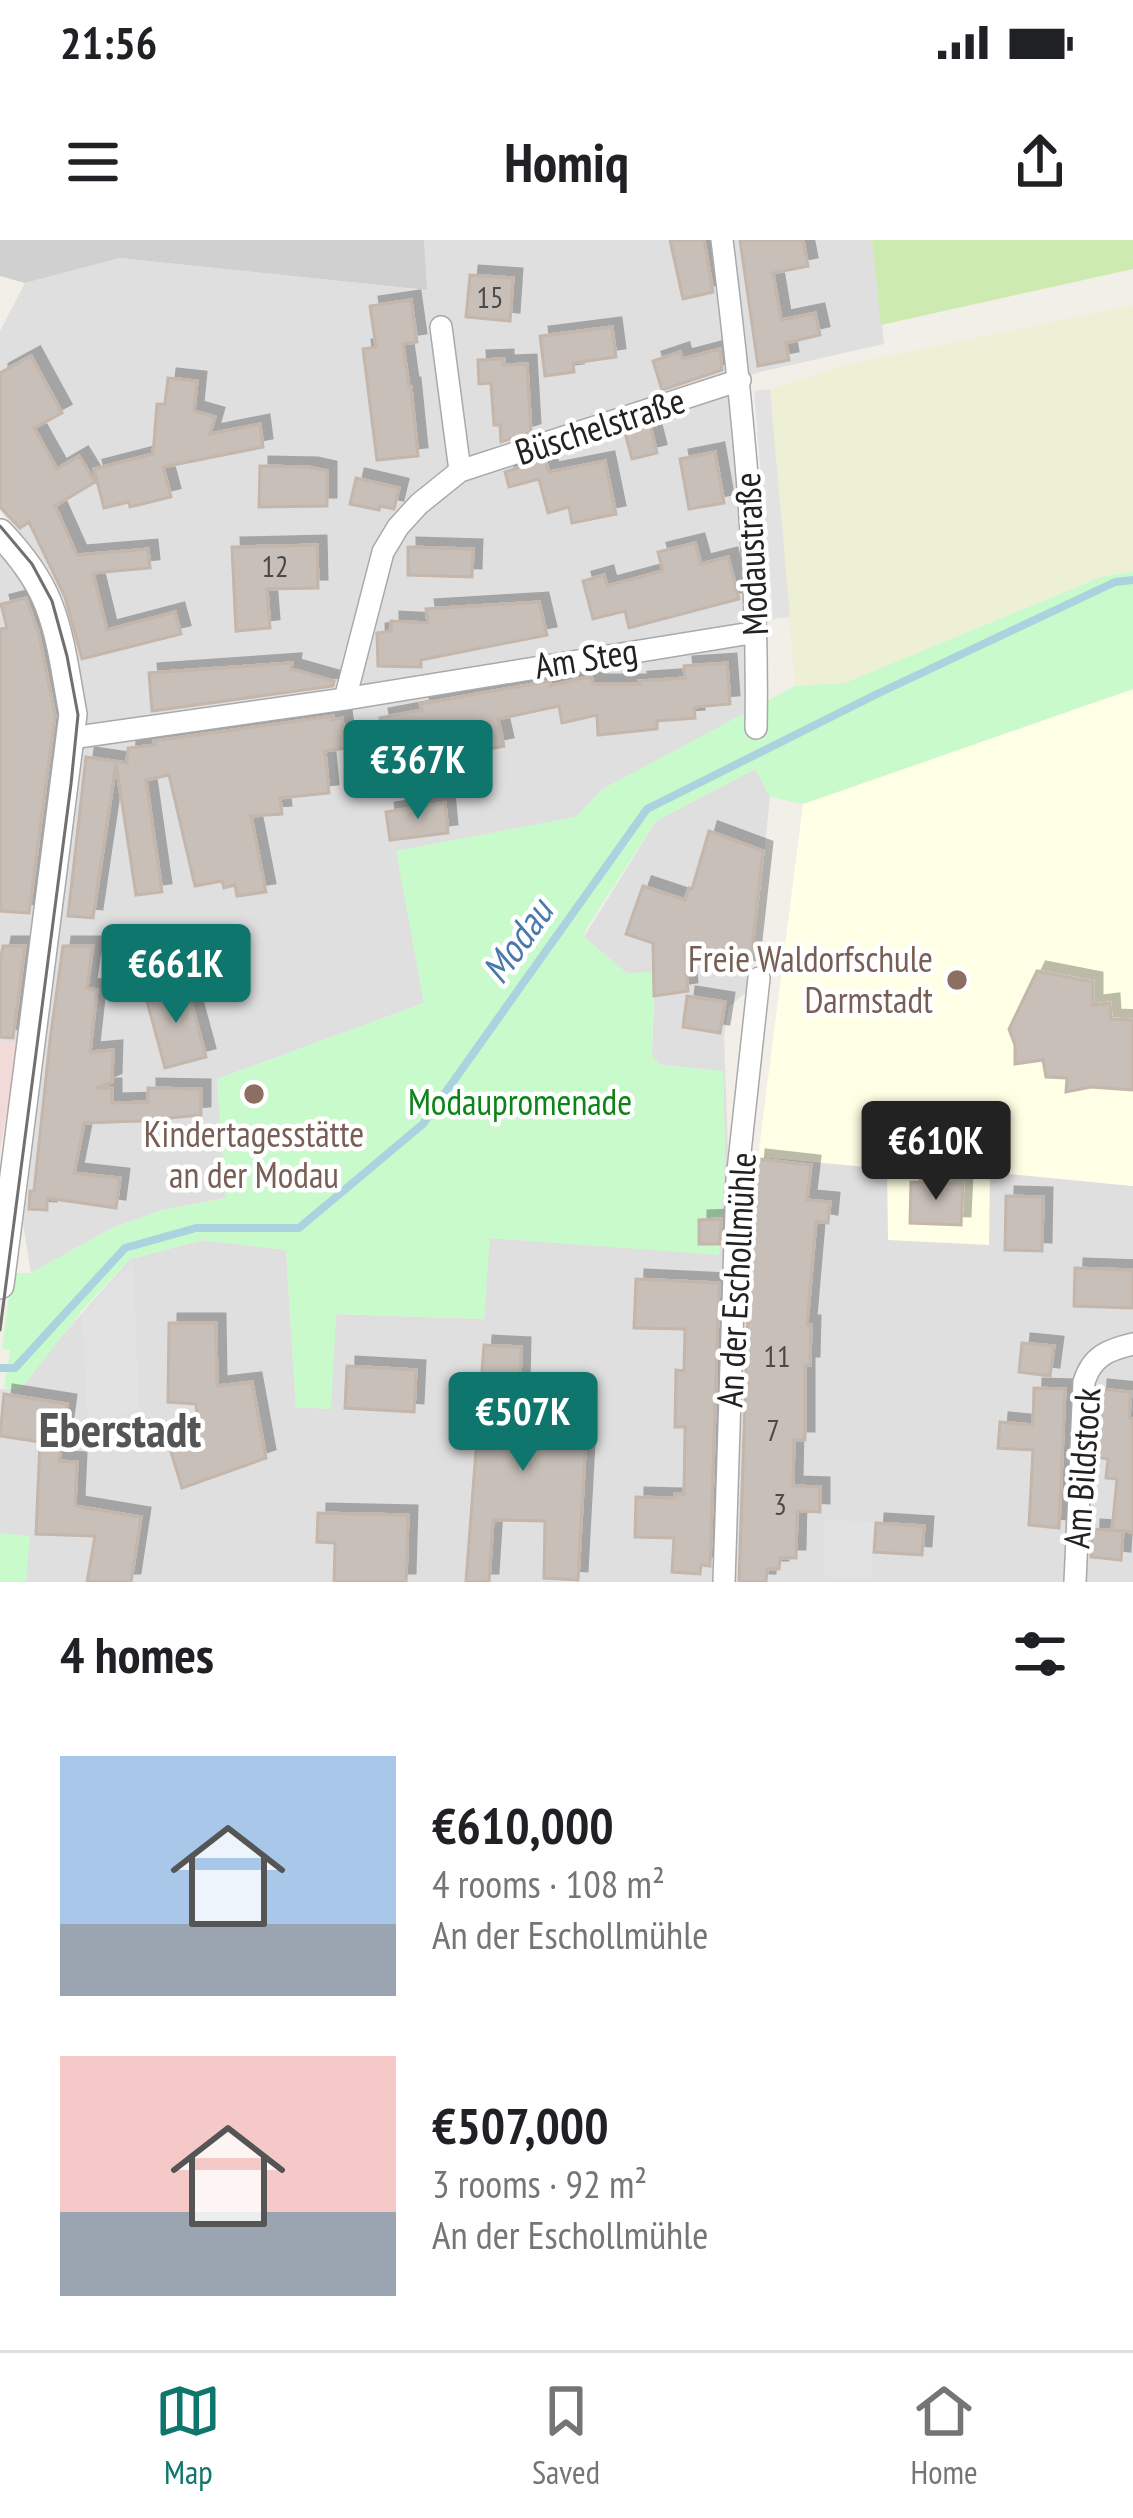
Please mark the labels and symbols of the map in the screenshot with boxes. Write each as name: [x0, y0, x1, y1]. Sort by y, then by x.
house number: 15: [477, 277, 504, 316]
street label: Büschelstraße: [509, 376, 691, 475]
street label: Modaustraße: [723, 471, 778, 637]
house number: 12: [262, 546, 289, 585]
street label: Am Steg: [531, 626, 641, 689]
pin: €367K: [334, 720, 502, 822]
water label: Modau: [470, 886, 565, 993]
pin: €661K: [92, 924, 260, 1026]
place label: Freie Waldorfschule Darmstadt: [688, 935, 933, 1023]
marker: Freie Waldorfschule Darmstadt: [944, 967, 970, 993]
park label: Modaupromenade: [408, 1078, 632, 1125]
marker: Kindertagesstätte an der Modau: [241, 1081, 267, 1107]
pin: €610K: [852, 1101, 1020, 1203]
place label: Kindertagesstätte an der Modau: [144, 1110, 364, 1198]
street label: An der Eschollmühle: [705, 1151, 766, 1409]
house number: 11: [764, 1336, 791, 1375]
pin: €507K: [439, 1372, 607, 1474]
street label: Am Bildstock: [1052, 1386, 1111, 1550]
district label: Eberstadt: [39, 1398, 201, 1460]
house number: 7: [766, 1410, 780, 1449]
house number: 3: [773, 1484, 787, 1523]

